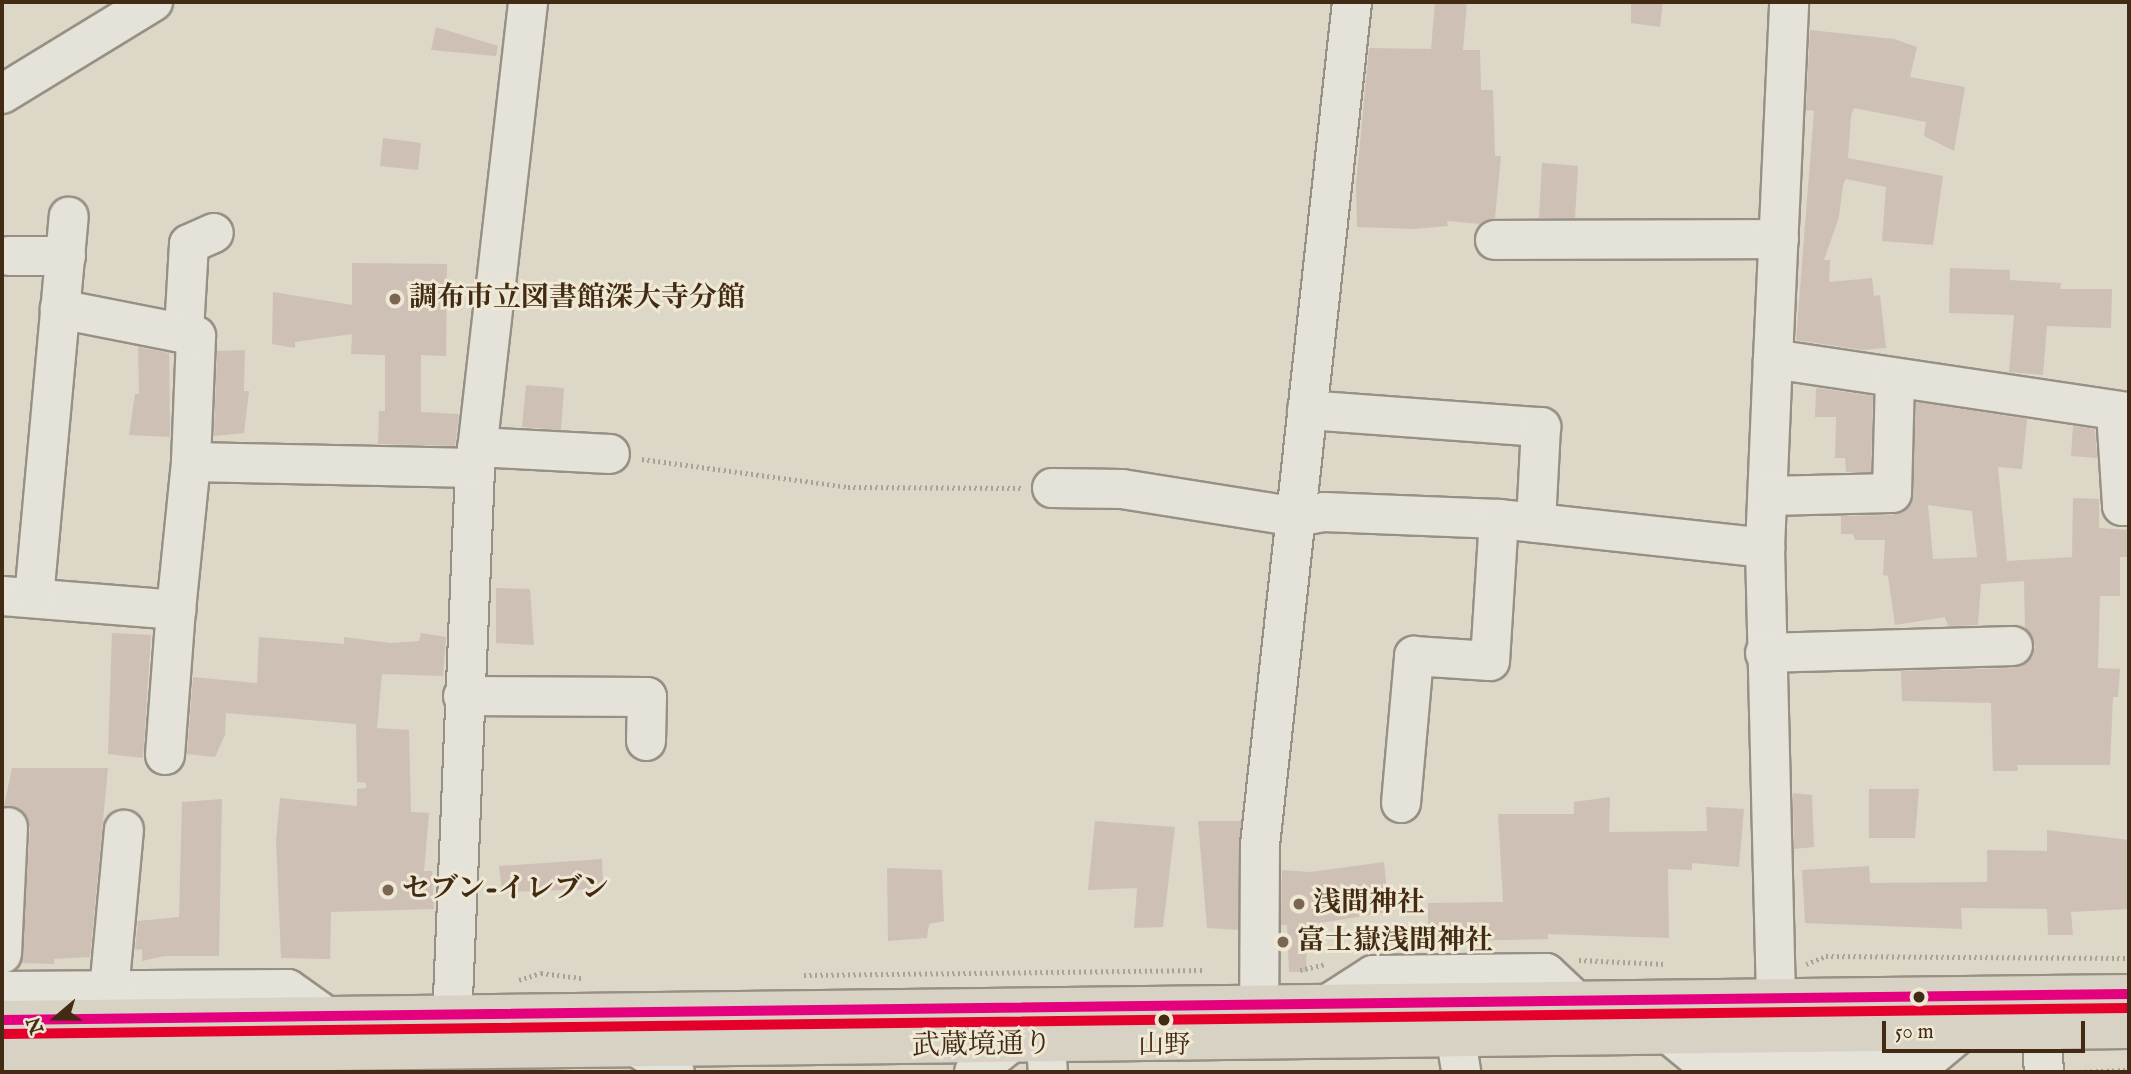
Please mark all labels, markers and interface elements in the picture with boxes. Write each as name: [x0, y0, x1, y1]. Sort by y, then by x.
place label: 調布市立図書館深大寺分館: [409, 282, 745, 316]
marker: 調布市立図書館深大寺分館: [387, 291, 403, 307]
place label: セブン-イレブン: [402, 873, 611, 907]
marker: セブン-イレブン: [380, 882, 396, 898]
place label: 浅間神社: [1313, 887, 1425, 921]
marker: 浅間神社: [1291, 896, 1307, 912]
place label: 富士嶽浅間神社: [1297, 925, 1493, 959]
marker: 富士嶽浅間神社: [1275, 934, 1291, 950]
north arrow: [21, 983, 91, 1053]
unlabelled marker: [1912, 990, 1926, 1004]
scale bar: [1886, 1007, 2089, 1052]
text: N: [22, 1013, 50, 1037]
marker: 山野: [1157, 1013, 1171, 1027]
text: 50 m: [1895, 1019, 1934, 1046]
street label: 武蔵境通り: [912, 1028, 1052, 1064]
place label: 山野: [1138, 1030, 1190, 1062]

